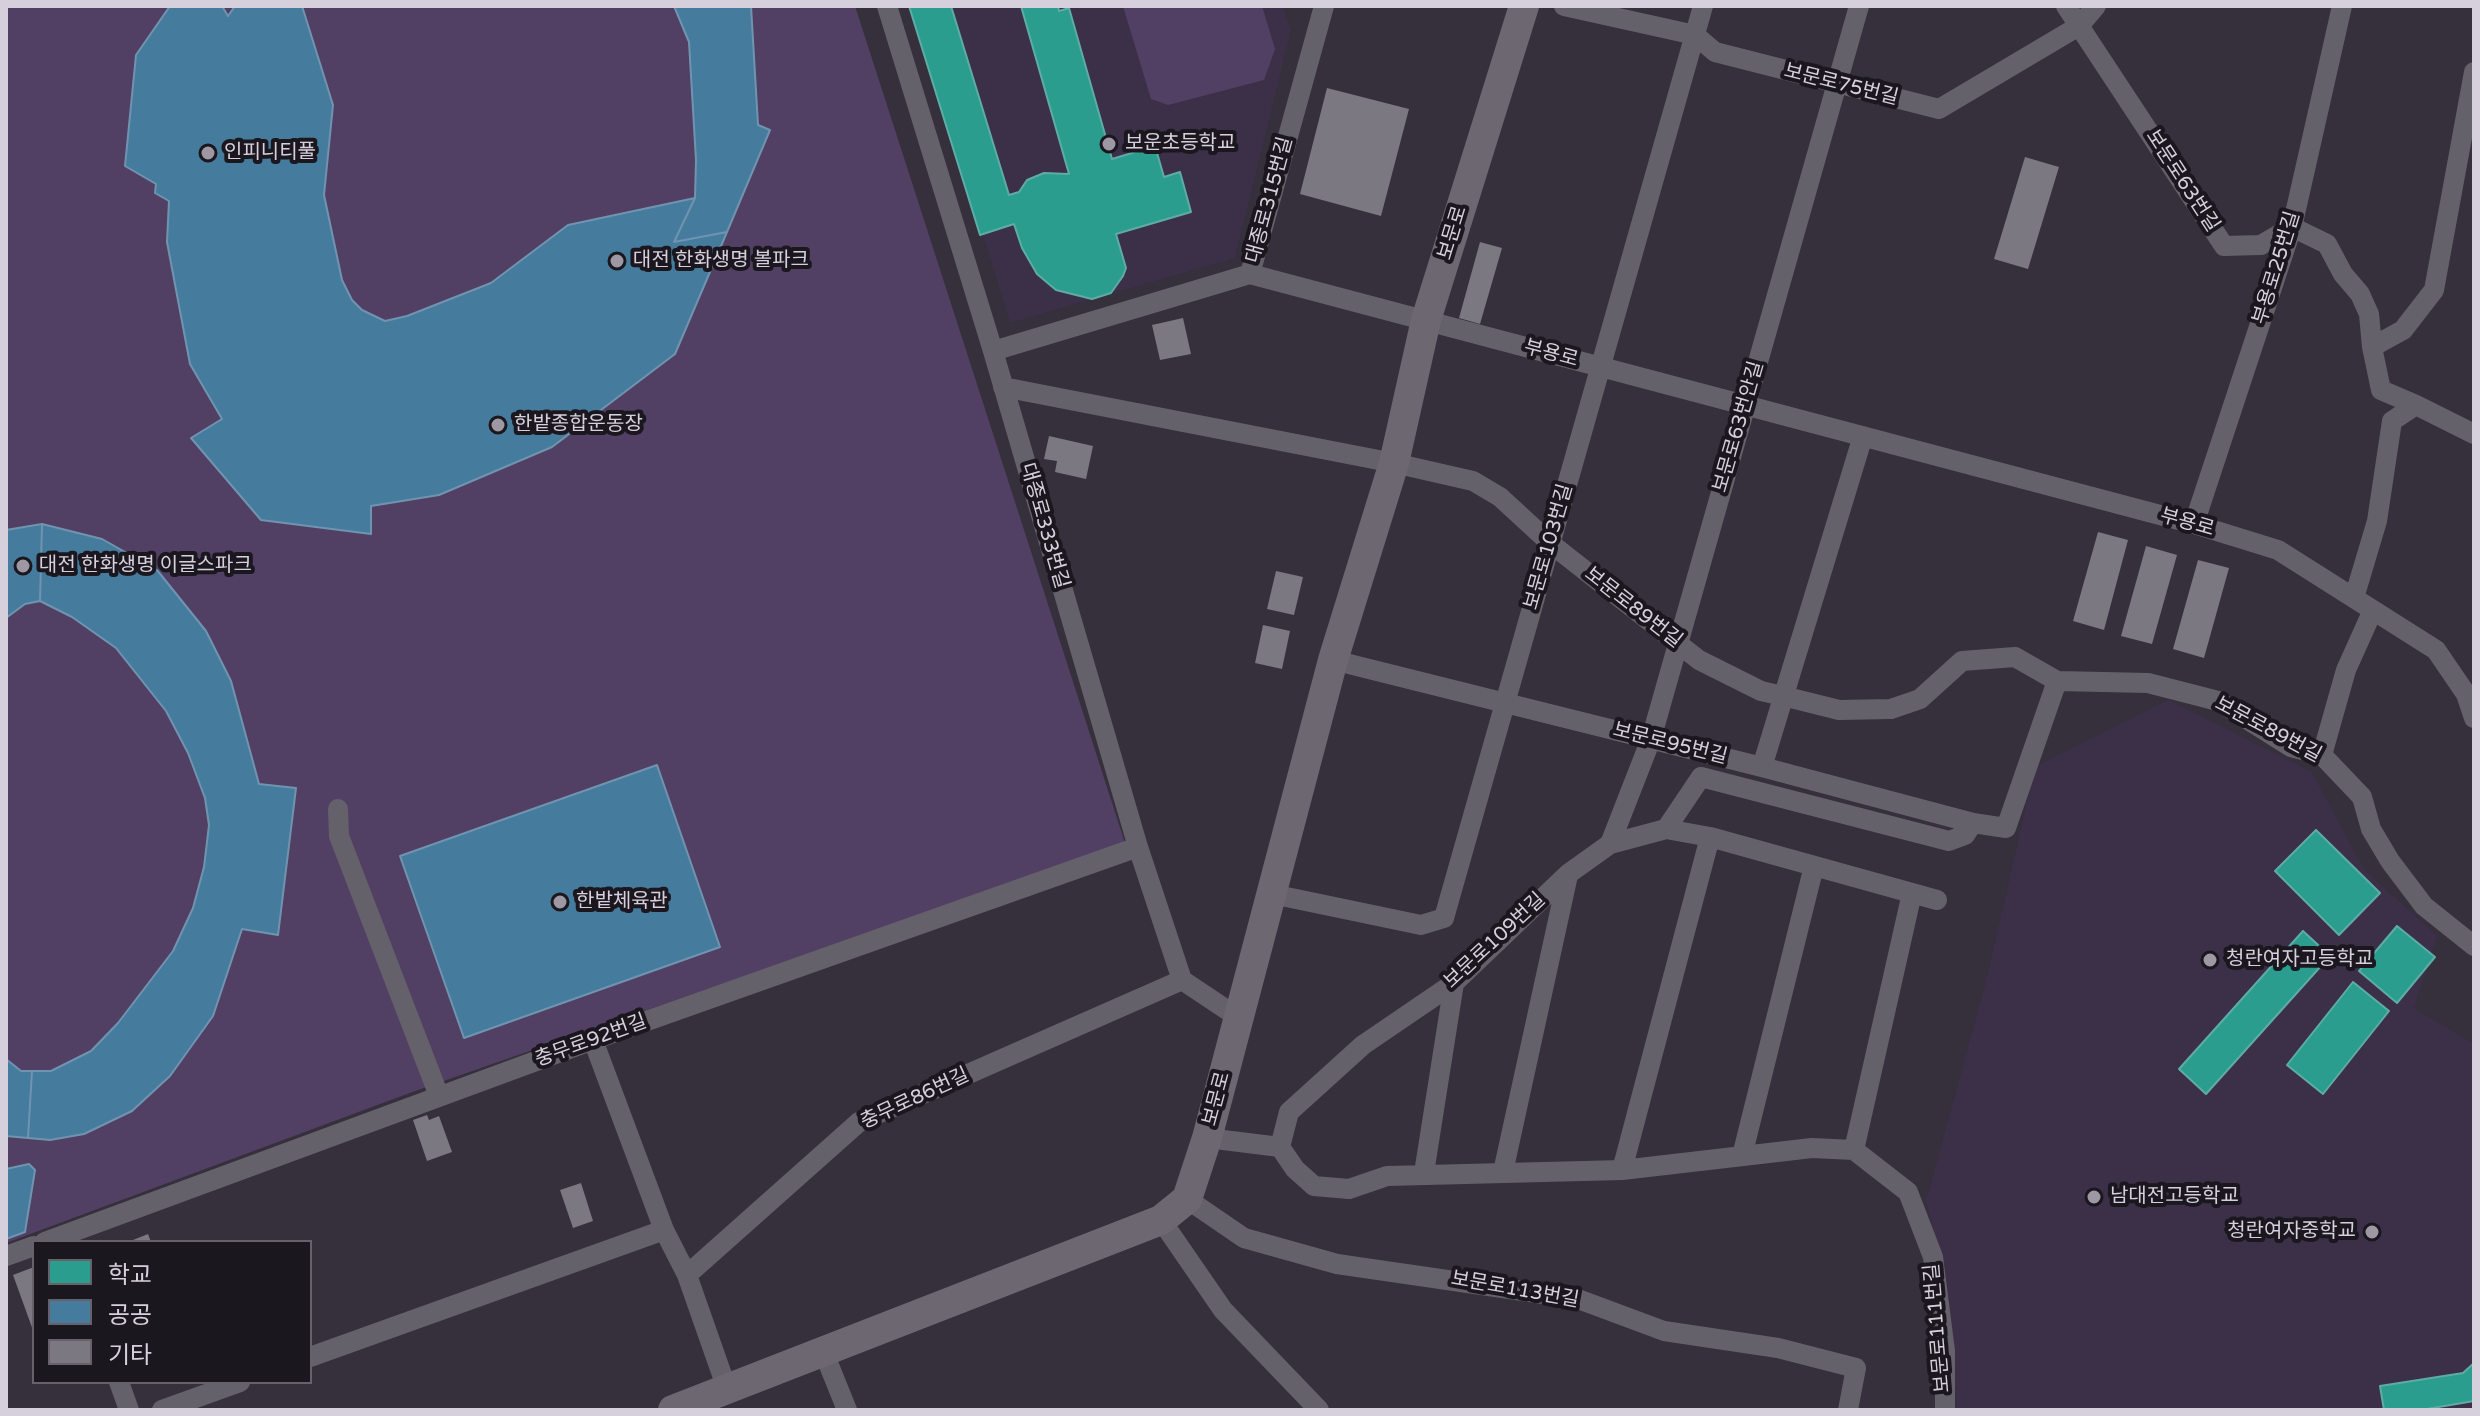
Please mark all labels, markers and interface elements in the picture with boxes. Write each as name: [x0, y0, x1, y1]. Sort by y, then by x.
street label: 보문로75번길: [1781, 59, 1901, 111]
street label: 보문로63번길: [2140, 125, 2224, 237]
place label: 보운초등학교: [1125, 132, 1235, 156]
street label: 대종로315번길: [1242, 134, 1298, 266]
marker: 보운초등학교: [1100, 135, 1118, 153]
place label: 인피니티풀: [224, 141, 316, 165]
marker: 인피니티풀: [199, 144, 217, 162]
street label: 보문로: [1433, 203, 1473, 263]
street label: 부용로25번길: [2248, 208, 2306, 328]
place label: 대전 한화생명 볼파크: [633, 249, 809, 273]
marker: 대전 한화생명 볼파크: [608, 252, 626, 270]
street label: 부용로: [1521, 335, 1581, 373]
street label: 보문로63번안길: [1709, 359, 1769, 495]
place label: 한밭종합운동장: [514, 413, 643, 437]
marker: 한밭종합운동장: [489, 416, 507, 434]
street label: 대종로333번길: [1015, 460, 1073, 592]
street label: 보문로103번길: [1520, 481, 1578, 613]
street label: 부용로: [2157, 504, 2217, 542]
place label: 대전 한화생명 이글스파크: [39, 554, 252, 578]
marker: 대전 한화생명 이글스파크: [14, 557, 32, 575]
street label: 보문로89번길: [1579, 562, 1687, 654]
street label: 보문로89번길: [2211, 692, 2325, 768]
street label: 보문로95번길: [1610, 718, 1730, 770]
street label: 보문로109번길: [1439, 888, 1551, 994]
place label: 한밭체육관: [576, 890, 668, 914]
marker: 한밭체육관: [551, 893, 569, 911]
place label: 청란여자고등학교: [2226, 948, 2373, 972]
marker: 청란여자고등학교: [2201, 951, 2219, 969]
street label: 충무로92번길: [532, 1010, 650, 1072]
street label: 충무로86번길: [857, 1063, 973, 1135]
street label: 보문로: [1198, 1069, 1236, 1129]
place label: 남대전고등학교: [2110, 1185, 2239, 1209]
marker: 남대전고등학교: [2085, 1188, 2103, 1206]
place label: 청란여자중학교: [2227, 1220, 2356, 1244]
marker: 청란여자중학교: [2363, 1223, 2381, 1241]
legend: [32, 1240, 312, 1384]
text: 학교: [108, 1261, 152, 1290]
street label: 보문로111번길: [1920, 1262, 1956, 1394]
street label: 보문로113번길: [1449, 1267, 1581, 1313]
text: 공공: [108, 1301, 152, 1330]
text: 기타: [108, 1341, 152, 1370]

